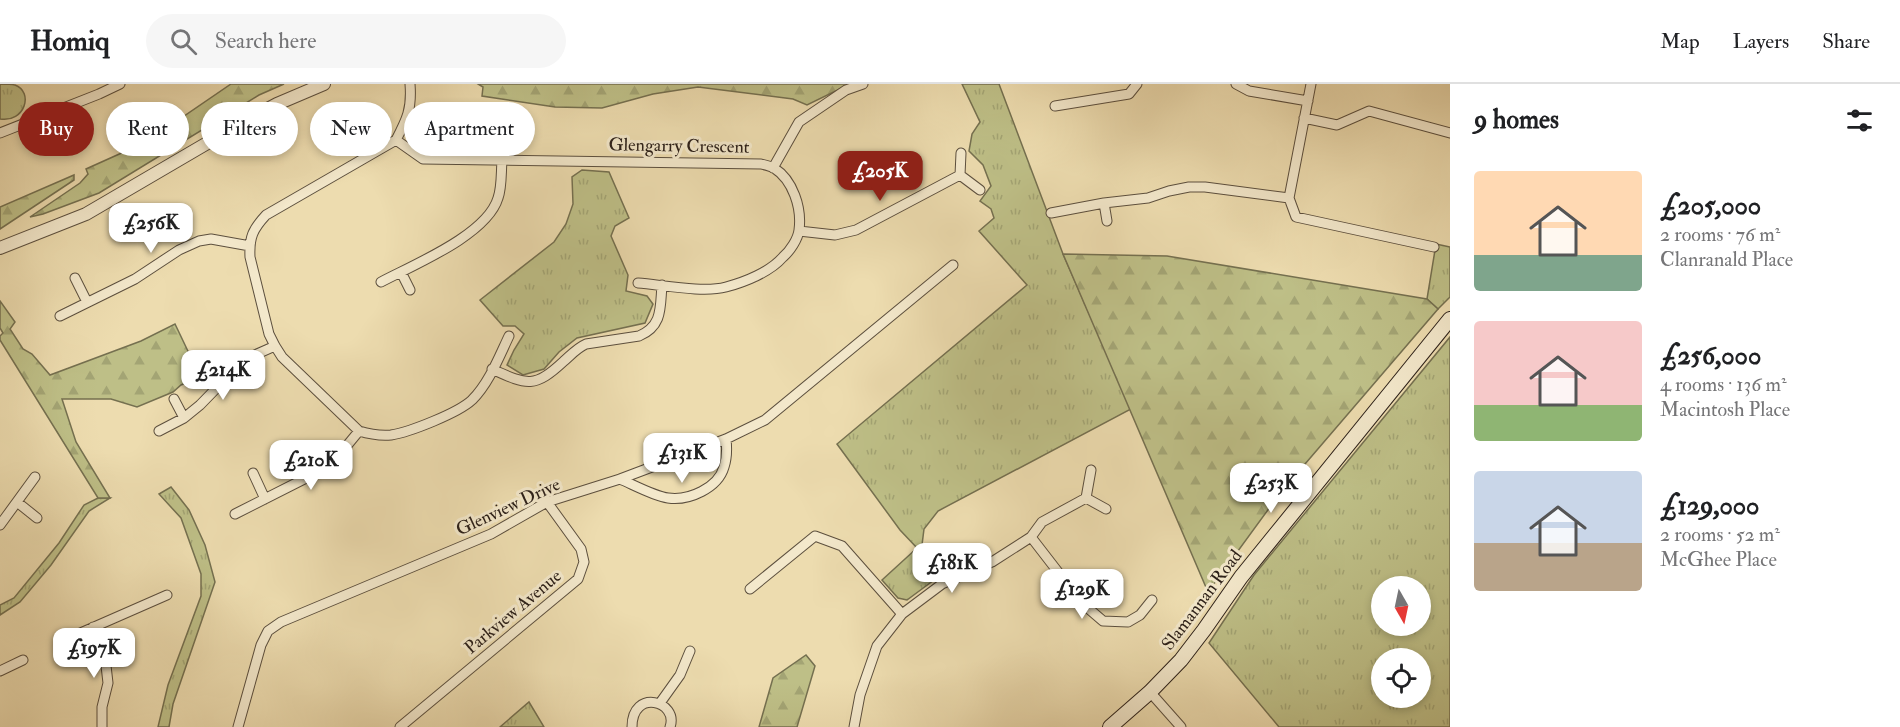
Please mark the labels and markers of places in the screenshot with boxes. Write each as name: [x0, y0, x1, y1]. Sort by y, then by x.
pin: £205K: [838, 151, 922, 202]
pin: £256K: [109, 203, 193, 254]
pin: £214K: [181, 350, 265, 401]
pin: £131K: [640, 433, 724, 484]
pin: £210K: [269, 440, 353, 491]
pin: £253K: [1229, 463, 1313, 514]
pin: £181K: [910, 543, 994, 594]
pin: £129K: [1040, 569, 1124, 620]
pin: £197K: [52, 628, 136, 679]

